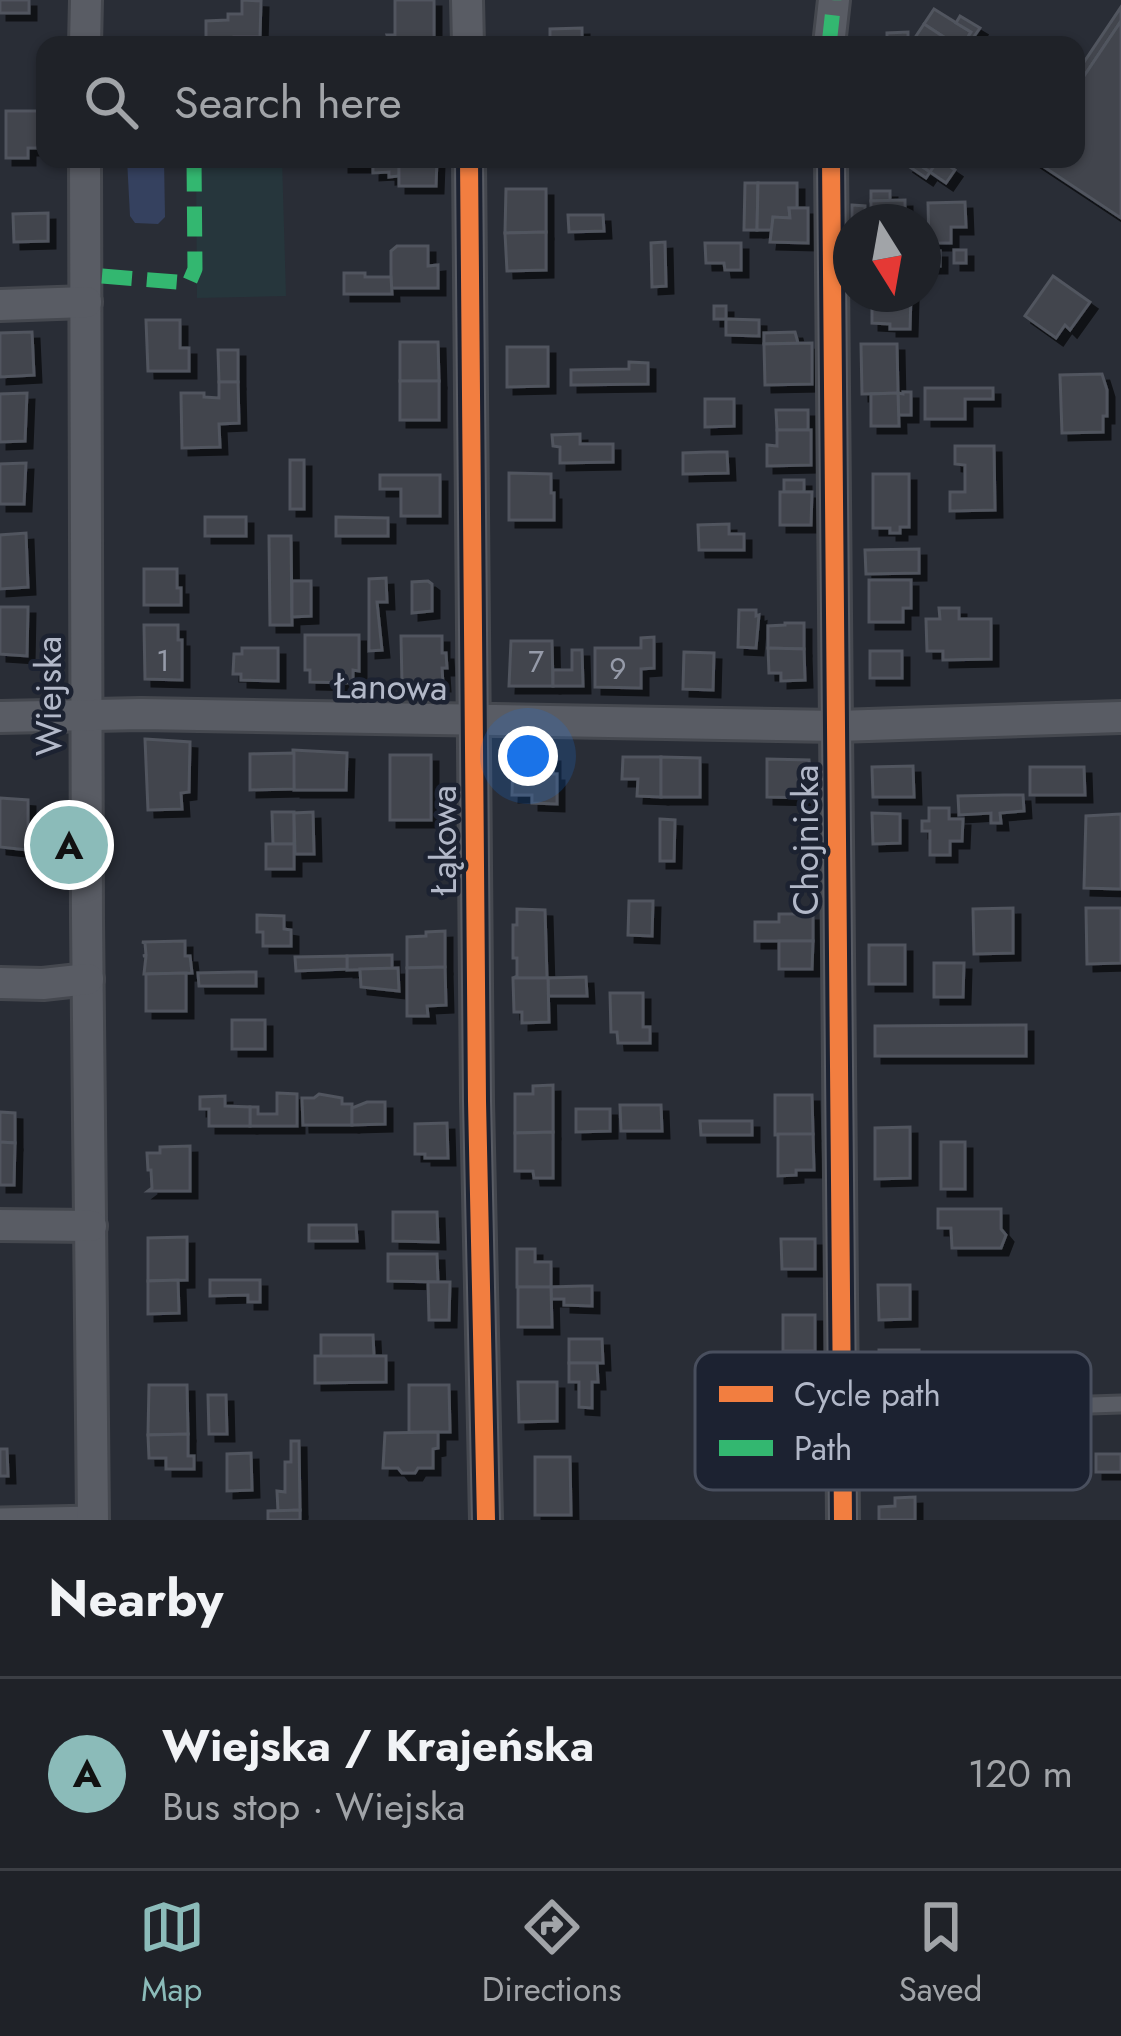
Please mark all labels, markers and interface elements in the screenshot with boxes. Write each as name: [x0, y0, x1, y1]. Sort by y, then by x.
search box: [36, 36, 1085, 168]
icon: search: [78, 69, 144, 135]
text: Search here: [174, 70, 402, 135]
north arrow: [833, 204, 941, 312]
street label: Wiejska: [22, 636, 74, 756]
house number: 1: [156, 639, 170, 682]
house number: 7: [528, 640, 544, 683]
house number: 9: [609, 647, 627, 690]
street label: Łanowa: [333, 659, 448, 713]
your location: [498, 726, 558, 786]
street label: Chojnicka: [779, 765, 831, 915]
street label: Łąkowa: [417, 785, 469, 896]
pin: A: [30, 800, 108, 890]
legend: [695, 1352, 1091, 1490]
text: Cycle path: [794, 1371, 941, 1418]
text: Path: [794, 1425, 852, 1472]
text: Nearby: [48, 1561, 223, 1635]
text: Wiejska / Krajeńska: [162, 1713, 594, 1778]
text: A: [73, 1745, 101, 1802]
text: 120 m: [968, 1745, 1073, 1802]
text: Bus stop · Wiejska: [162, 1778, 466, 1835]
tab: Map: [139, 1894, 205, 2013]
tab: Directions: [482, 1894, 622, 2013]
tab: Saved: [899, 1894, 982, 2013]

